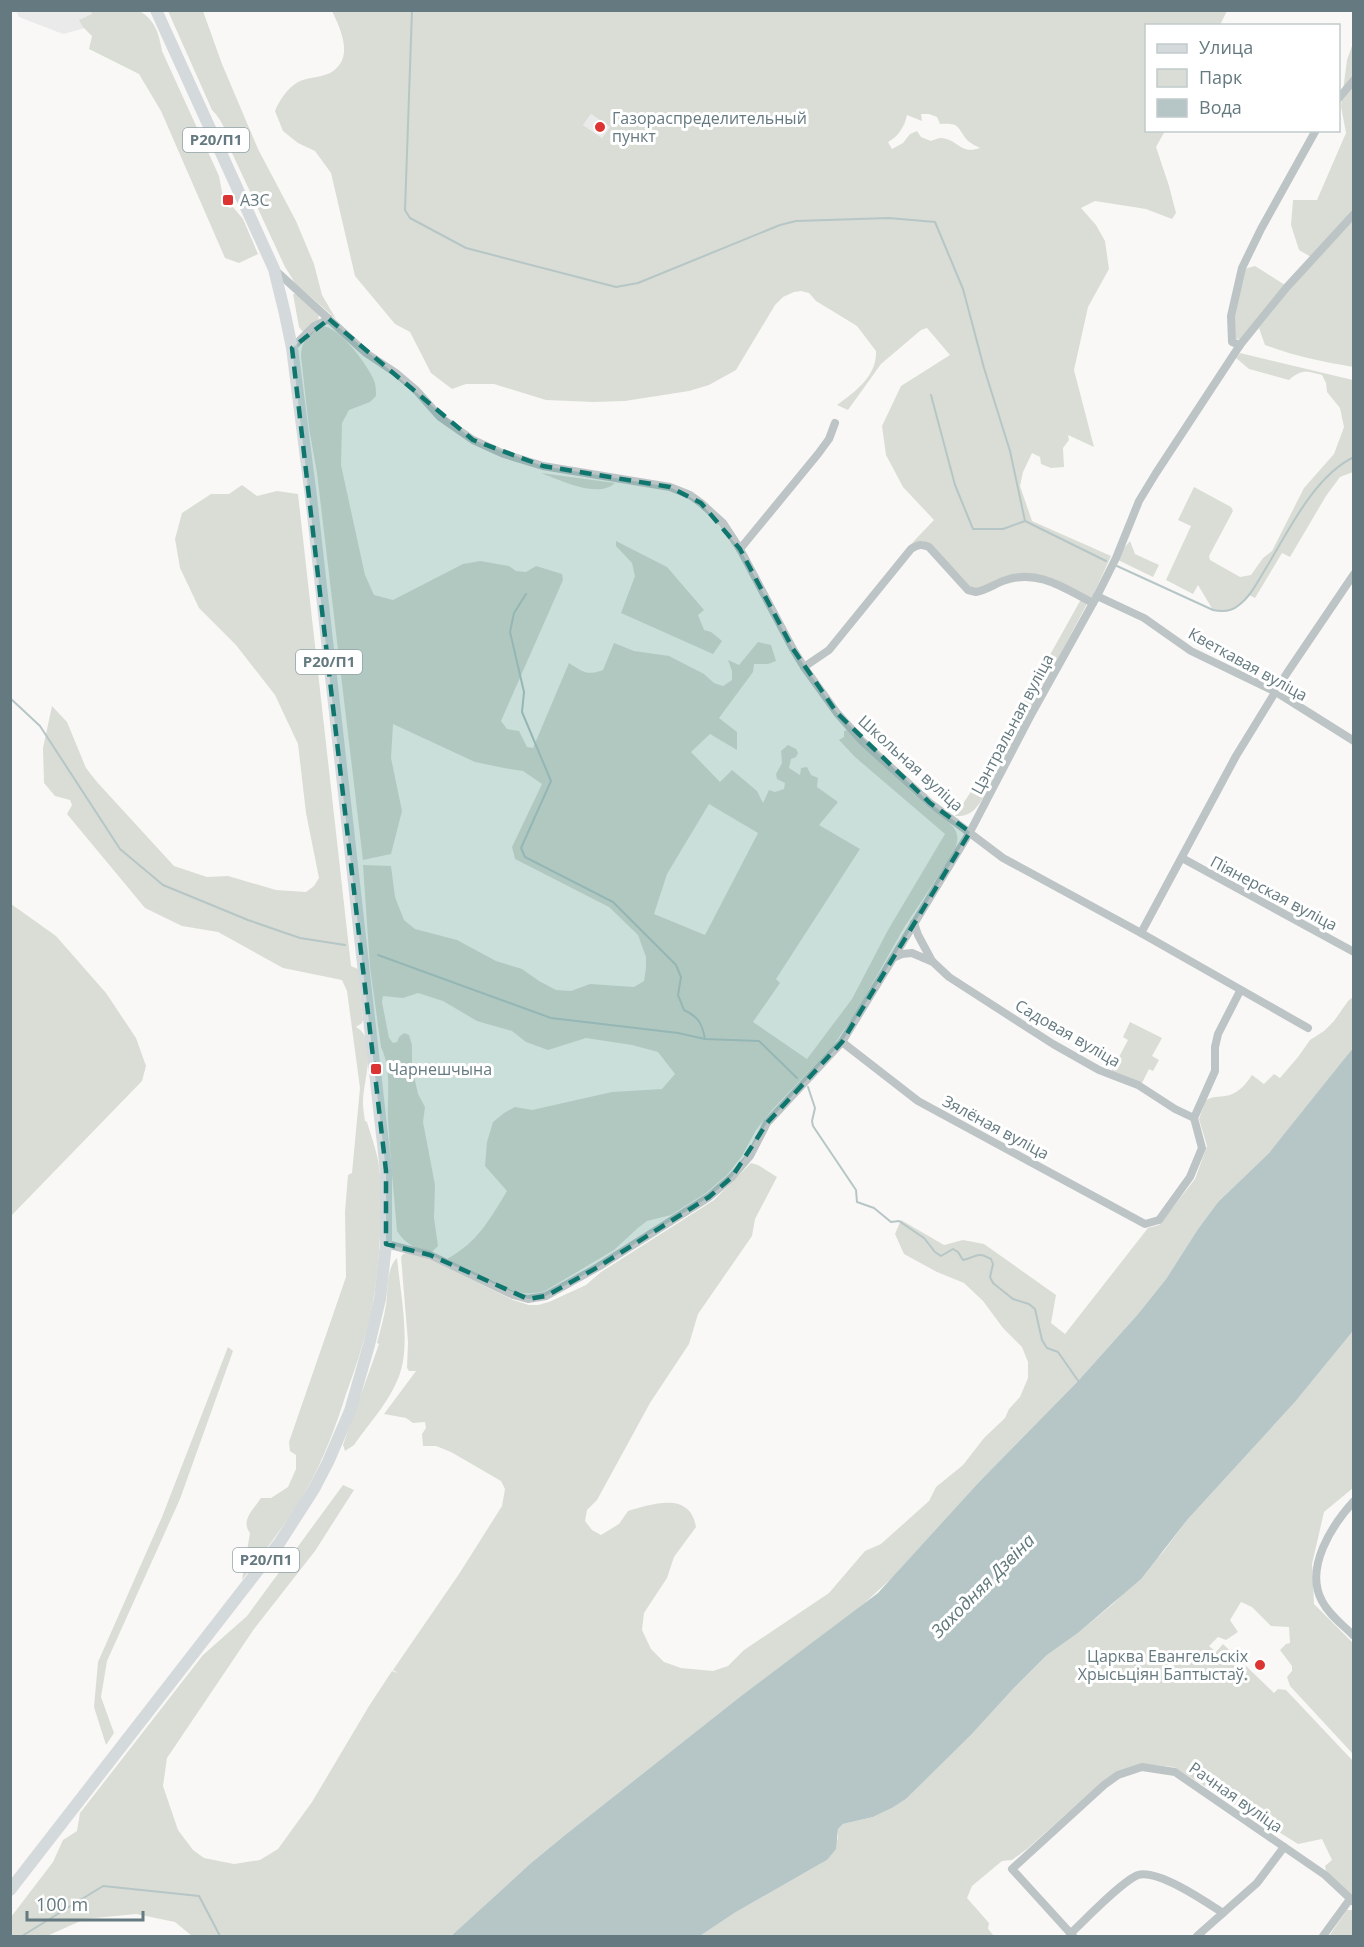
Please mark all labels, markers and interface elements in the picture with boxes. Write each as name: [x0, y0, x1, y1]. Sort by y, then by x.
legend: [1145, 24, 1340, 132]
text: Улица: [1199, 35, 1253, 59]
text: Парк: [1199, 65, 1243, 89]
text: Вода: [1199, 95, 1242, 119]
place label: Газораспределительный пункт: [612, 107, 807, 147]
marker: Газораспределительный пункт: [593, 120, 607, 134]
road number: Р20/П1: [183, 128, 249, 152]
place label: АЗС: [240, 189, 270, 211]
marker: АЗС: [221, 193, 235, 207]
street label: Кветкавая вуліца: [1184, 622, 1312, 706]
road number: Р20/П1: [296, 650, 362, 674]
street label: Цэнтральная вуліца: [966, 650, 1058, 798]
street label: Школьная вуліца: [854, 710, 968, 816]
street label: Піянерская вуліца: [1207, 850, 1341, 936]
street label: Садовая вуліца: [1011, 994, 1125, 1072]
place label: Чарнешчына: [388, 1058, 492, 1080]
marker: Чарнешчына: [369, 1062, 383, 1076]
street label: Зялёная вуліца: [939, 1090, 1053, 1164]
water label: Заходняя Дзвіна: [924, 1528, 1039, 1643]
road number: Р20/П1: [233, 1548, 299, 1572]
place label: Царква Евангельскіх Хрысьціян Баптыстаў.: [1078, 1645, 1249, 1685]
marker: Царква Евангельскіх Хрысьціян Баптыстаў.: [1253, 1658, 1267, 1672]
street label: Рачная вуліца: [1185, 1757, 1287, 1837]
scale bar: [27, 1884, 142, 1922]
text: 100 m: [36, 1892, 88, 1916]

